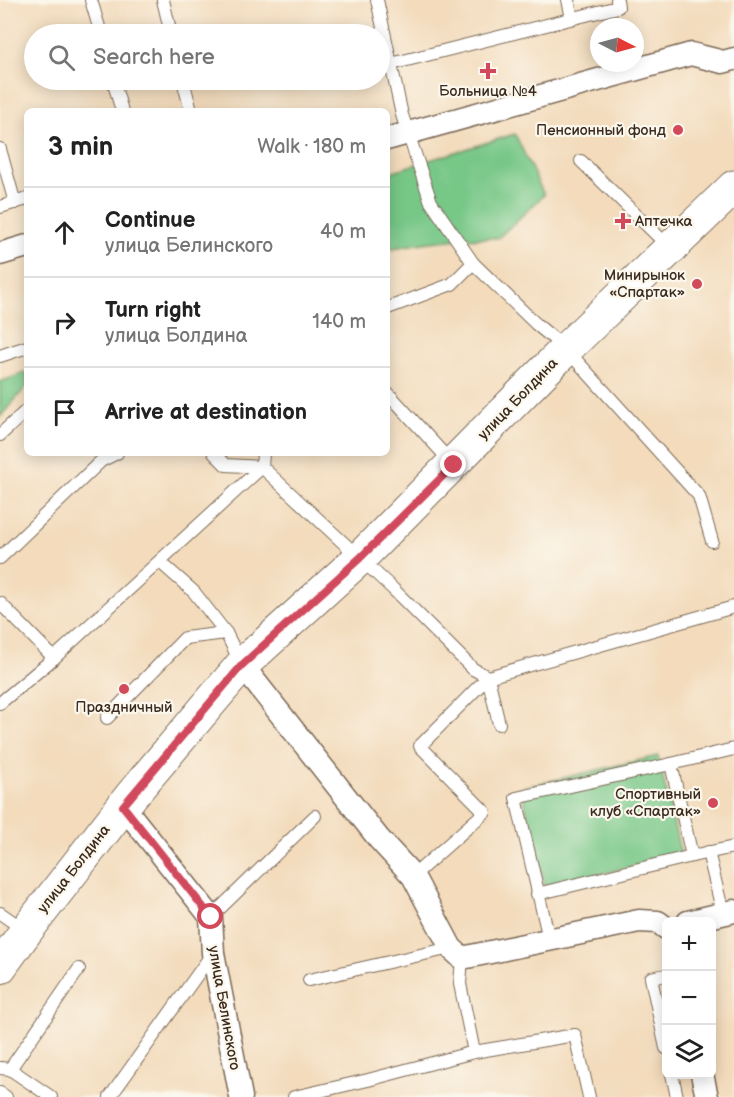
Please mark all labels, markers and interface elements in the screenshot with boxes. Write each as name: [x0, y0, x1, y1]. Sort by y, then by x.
north arrow: [590, 18, 644, 72]
search box: [24, 24, 390, 90]
icon: search: [45, 41, 78, 74]
text: Search here: [93, 44, 215, 71]
marker: Больница №4: [479, 62, 497, 80]
place label: Больница №4: [439, 82, 537, 101]
place label: Пенсионный фонд: [536, 121, 666, 140]
marker: Пенсионный фонд: [671, 123, 685, 137]
text: 3 min: [48, 132, 113, 163]
text: Walk · 180 m: [257, 135, 366, 159]
text: Continue: [105, 207, 195, 234]
place label: Аптечка: [634, 212, 693, 231]
marker: Аптечка: [616, 214, 630, 228]
icon: ahead: [48, 216, 81, 249]
text: 40 m: [320, 220, 366, 244]
text: улица Белинского: [105, 234, 273, 258]
place label: Минирынок «Спартак»: [604, 266, 685, 302]
marker: Минирынок «Спартак»: [690, 277, 704, 291]
text: Turn right: [105, 297, 201, 324]
icon: right: [48, 306, 81, 339]
text: 140 m: [312, 310, 366, 334]
text: улица Болдина: [105, 324, 248, 348]
street label: улица Болдина: [474, 354, 562, 444]
icon: arrive: [48, 396, 81, 429]
text: Arrive at destination: [105, 399, 307, 426]
route end: [440, 451, 466, 477]
marker: Праздничный: [117, 682, 131, 696]
place label: Праздничный: [75, 698, 173, 717]
place label: Спортивный клуб «Спартак»: [590, 785, 701, 821]
marker: Спортивный клуб «Спартак»: [706, 796, 720, 810]
street label: улица Болдина: [34, 821, 115, 917]
route start: [197, 903, 223, 929]
map controls: [662, 917, 716, 1079]
button: +: [662, 917, 716, 971]
street label: улица Белинского: [204, 944, 244, 1072]
button: −: [662, 971, 716, 1025]
button: layers: [662, 1025, 716, 1079]

